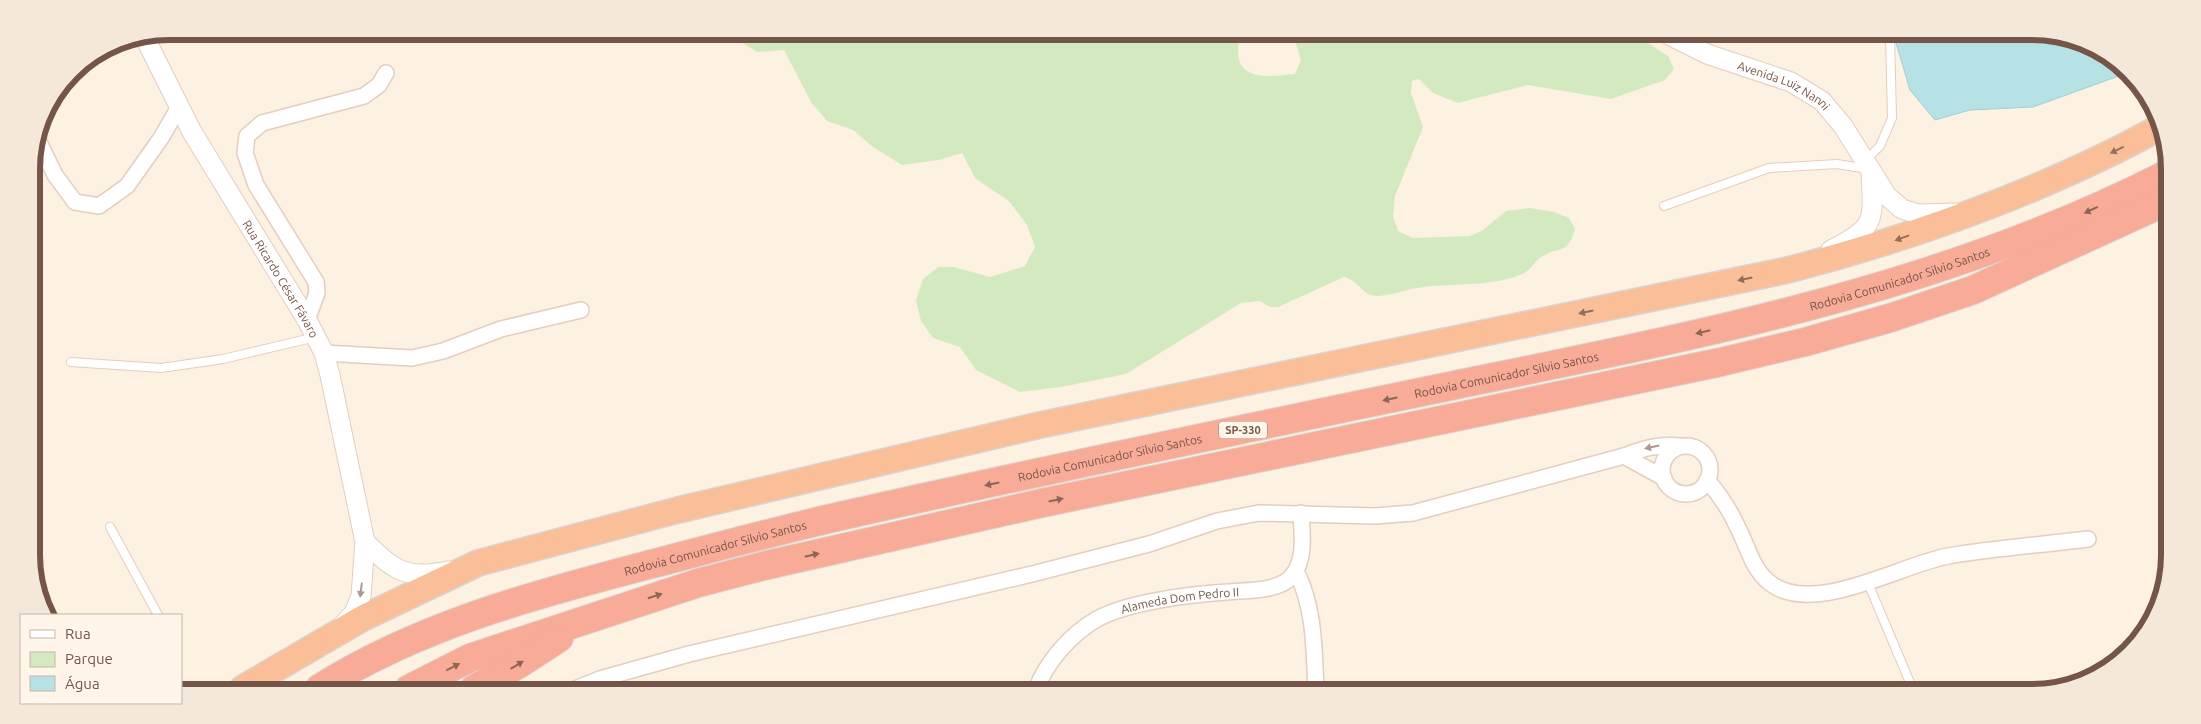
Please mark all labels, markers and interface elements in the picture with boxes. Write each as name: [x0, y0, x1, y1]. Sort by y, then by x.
street label: Avenida Luiz Nanni: [1736, 58, 1833, 112]
one-way arrow: [2110, 146, 2124, 154]
one-way arrow: [2084, 206, 2098, 214]
street label: Rua Ricardo César Fávaro: [241, 217, 321, 340]
one-way arrow: [1894, 235, 1909, 242]
street label: Rodovia Comunicador Silvio Santos: [1808, 245, 1991, 312]
one-way arrow: [1737, 275, 1752, 283]
one-way arrow: [1578, 308, 1593, 316]
one-way arrow: [1696, 328, 1711, 336]
street label: Rodovia Comunicador Silvio Santos: [1413, 349, 1600, 400]
one-way arrow: [1382, 395, 1398, 403]
road number: SP-330: [1219, 422, 1267, 438]
street label: Rodovia Comunicador Silvio Santos: [1016, 431, 1203, 483]
one-way arrow: [1644, 443, 1659, 451]
one-way arrow: [983, 480, 999, 488]
one-way arrow: [1049, 496, 1065, 504]
street label: Rodovia Comunicador Silvio Santos: [623, 518, 808, 577]
one-way arrow: [805, 550, 821, 558]
one-way arrow: [357, 583, 365, 599]
street label: Alameda Dom Pedro II: [1119, 585, 1239, 615]
one-way arrow: [648, 592, 663, 599]
legend: [20, 614, 182, 704]
text: Rua: [65, 625, 91, 642]
text: Parque: [65, 650, 113, 667]
one-way arrow: [510, 660, 523, 669]
one-way arrow: [445, 662, 460, 671]
text: Água: [65, 675, 100, 692]

